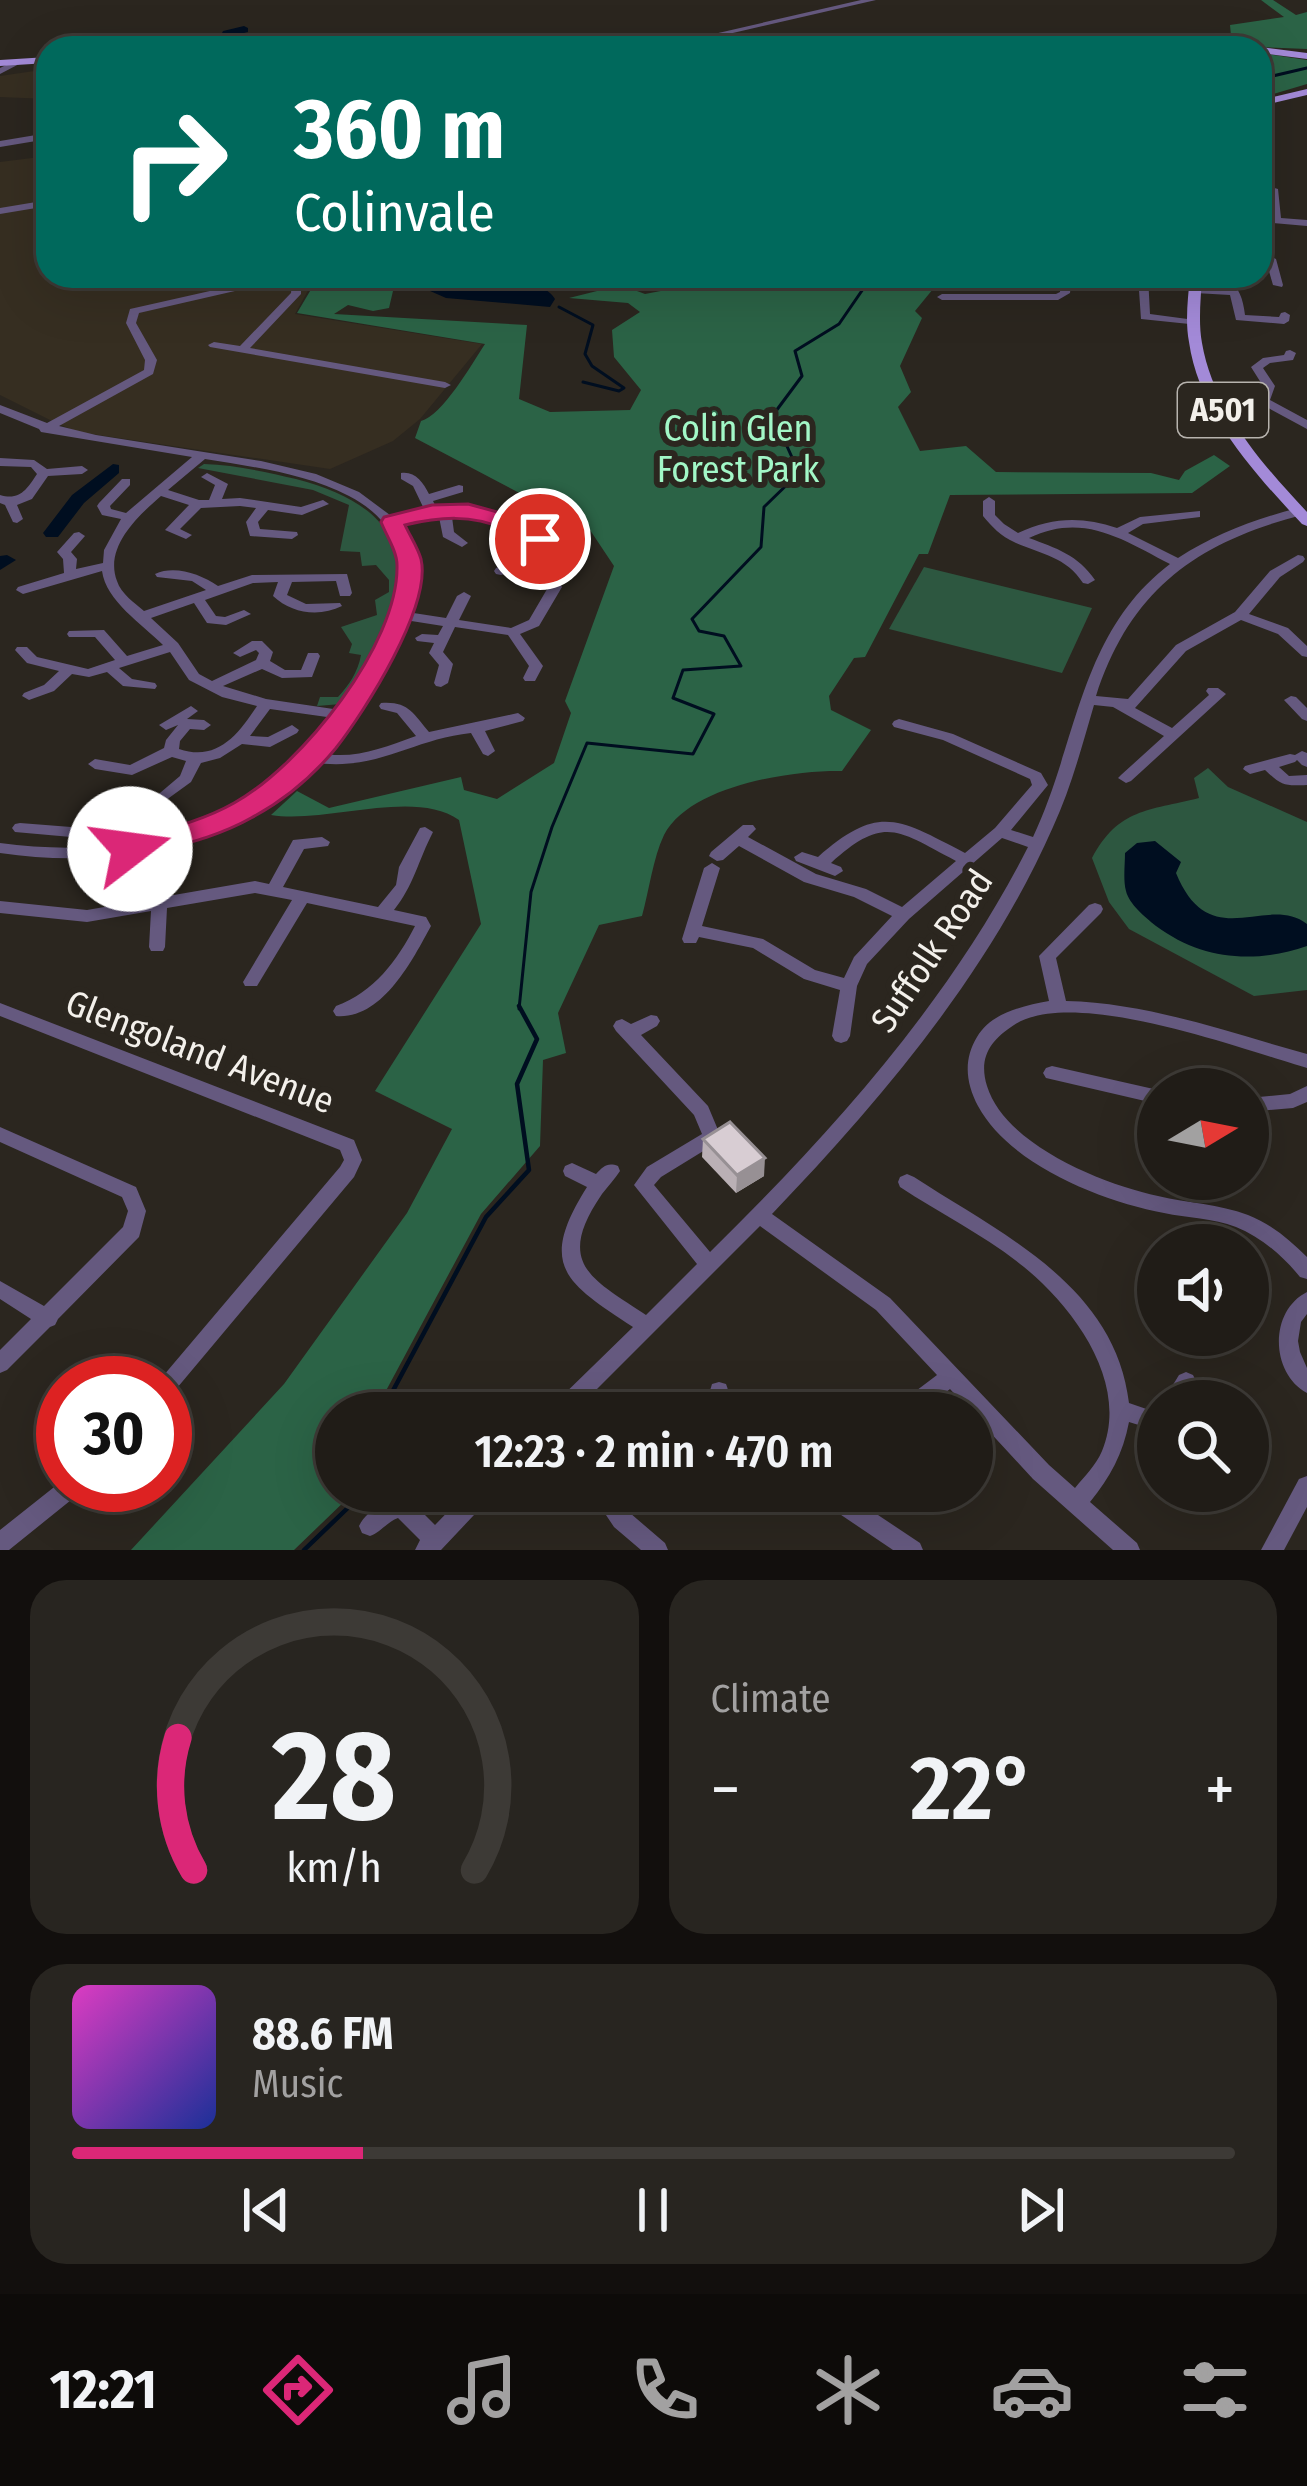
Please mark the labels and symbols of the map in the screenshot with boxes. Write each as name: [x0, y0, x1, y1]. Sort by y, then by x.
road number: A501: [1178, 383, 1268, 437]
park label: Colin Glen Forest Park: [657, 407, 819, 492]
pin: [489, 488, 591, 590]
position arrow: [67, 786, 193, 912]
street label: Suffolk Road: [862, 861, 1002, 1041]
street label: Glengoland Avenue: [60, 981, 340, 1123]
north arrow: [1137, 1068, 1269, 1200]
speed limit sign: 30: [36, 1356, 192, 1512]

